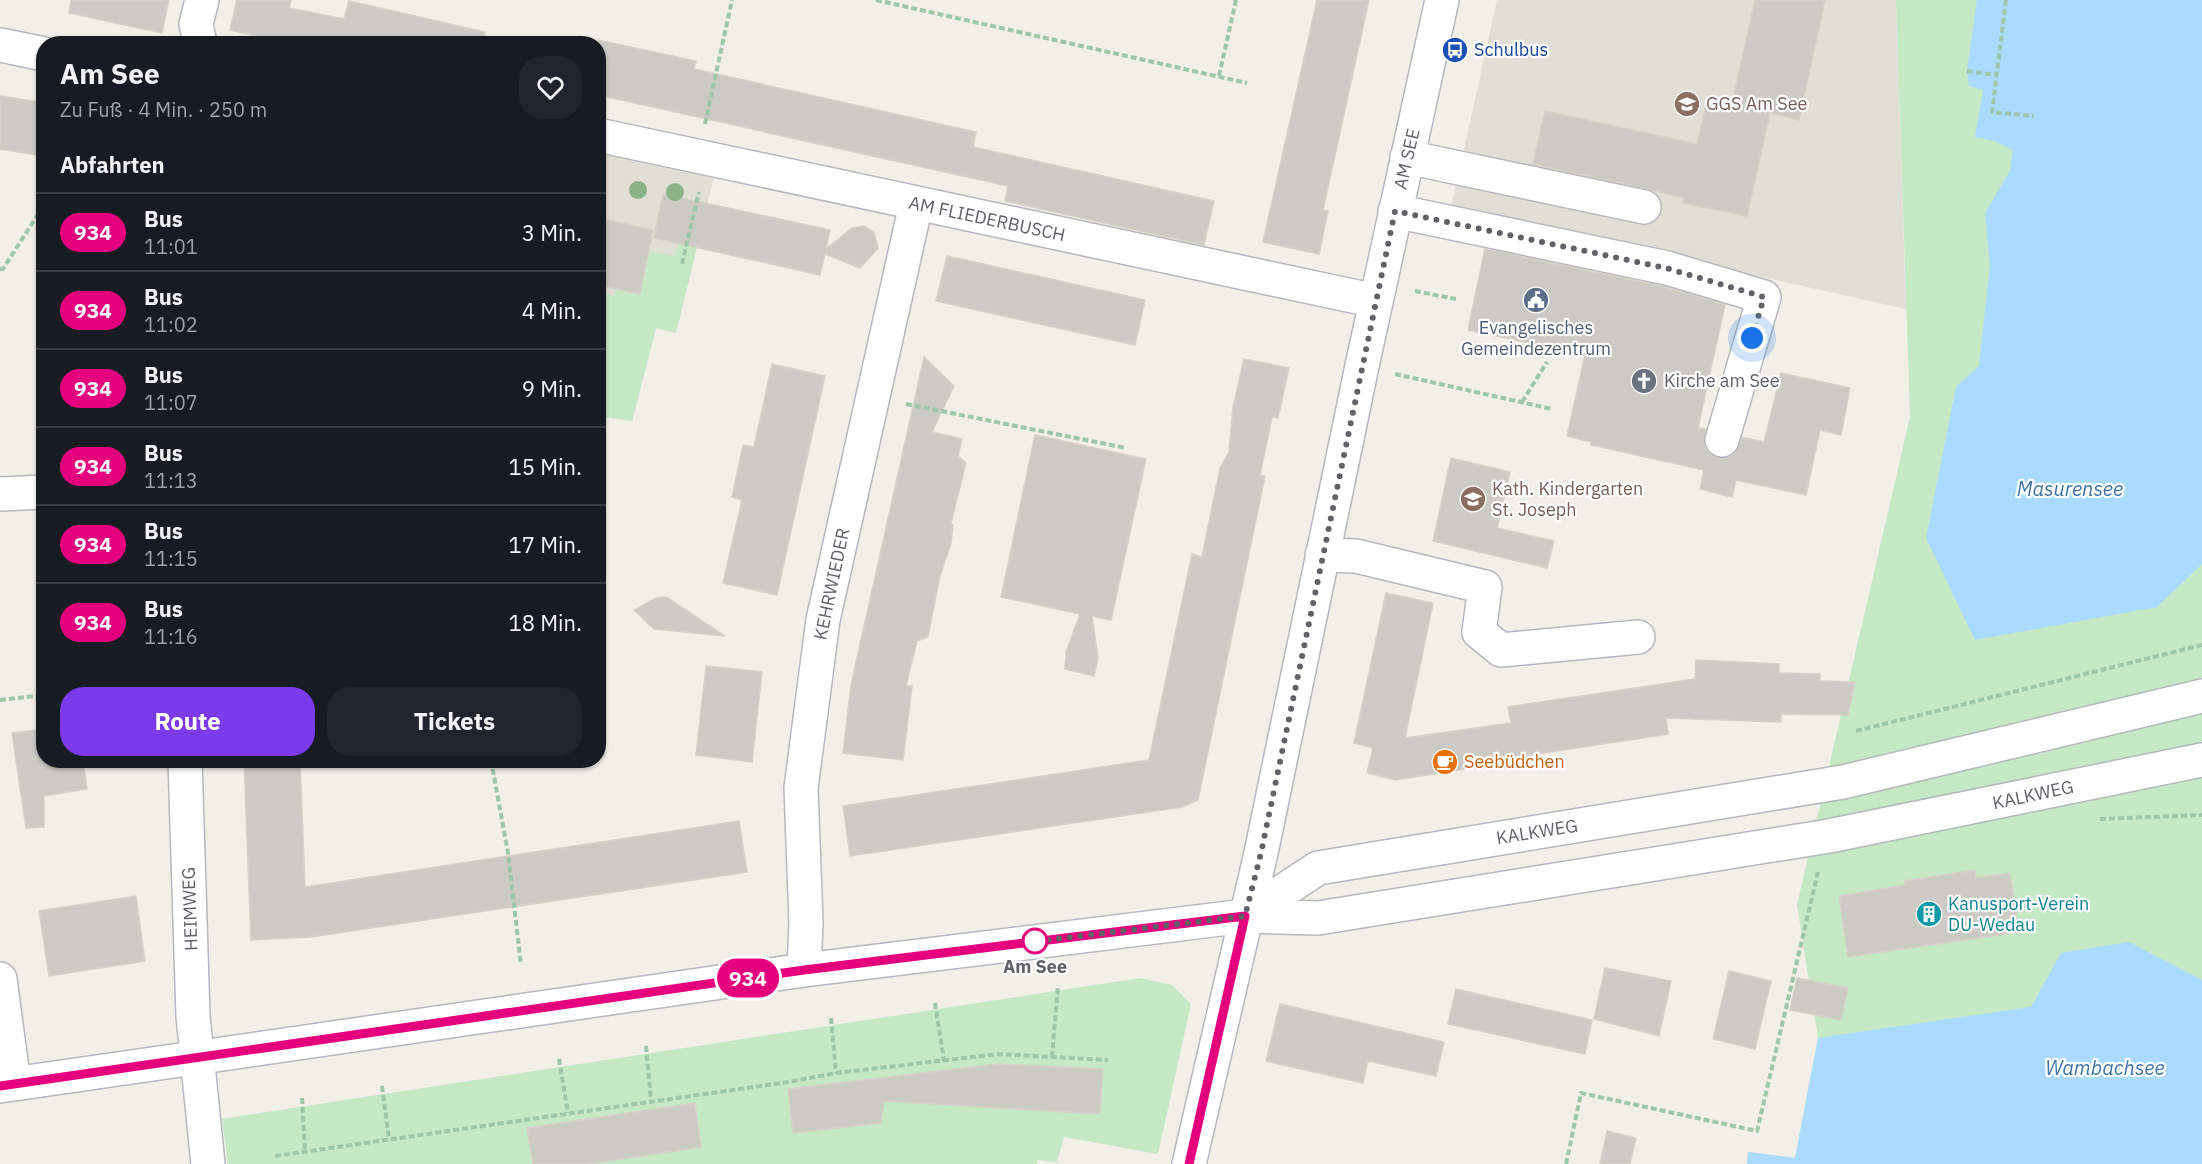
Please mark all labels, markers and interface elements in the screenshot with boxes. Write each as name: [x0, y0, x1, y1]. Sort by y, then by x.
bus stop icon: Schulbus: [1440, 35, 1470, 65]
place label: Schulbus: [1474, 38, 1548, 61]
text: Am See: [60, 55, 160, 92]
button: heart: [519, 56, 582, 119]
school or university icon: GGS Am See: [1672, 89, 1702, 119]
place label: GGS Am See: [1706, 92, 1808, 115]
text: Zu Fuß · 4 Min. · 250 m: [60, 96, 267, 123]
street label: AM SEE: [1388, 126, 1425, 192]
text: Abfahrten: [60, 150, 165, 179]
street label: AM FLIEDERBUSCH: [907, 191, 1068, 246]
text: Bus: [144, 204, 183, 233]
text: 934: [74, 218, 112, 246]
text: 3 Min.: [522, 218, 582, 247]
text: 11:01: [144, 233, 198, 260]
text: Bus: [144, 282, 183, 311]
public building icon: Evangelisches Gemeindezentrum: [1521, 285, 1551, 315]
text: 934: [74, 296, 112, 324]
text: 4 Min.: [522, 296, 582, 325]
text: 11:02: [144, 311, 198, 338]
place label: Evangelisches Gemeindezentrum: [1461, 316, 1611, 360]
your location: [1737, 323, 1767, 353]
text: Bus: [144, 360, 183, 389]
church icon: Kirche am See: [1629, 366, 1659, 396]
place label: Kirche am See: [1664, 369, 1780, 392]
text: 934: [74, 374, 112, 402]
text: 9 Min.: [522, 374, 582, 403]
text: 11:07: [144, 389, 198, 416]
text: Bus: [144, 438, 183, 467]
text: 934: [74, 452, 112, 480]
text: 15 Min.: [509, 452, 582, 481]
text: 11:13: [144, 467, 198, 494]
water label: Masurensee: [2017, 475, 2123, 502]
place label: Kath. Kindergarten St. Joseph: [1492, 477, 1643, 521]
school or university icon: Kath. Kindergarten St. Joseph: [1458, 484, 1488, 514]
text: Bus: [144, 516, 183, 545]
street label: KEHRWIEDER: [808, 526, 855, 642]
text: 934: [74, 530, 112, 558]
text: 17 Min.: [509, 530, 582, 559]
text: 11:15: [144, 545, 198, 572]
text: Bus: [144, 594, 183, 623]
text: 934: [74, 608, 112, 636]
text: 18 Min.: [509, 608, 582, 637]
text: 11:16: [144, 623, 198, 650]
button: Route: [60, 687, 315, 756]
button: Tickets: [327, 687, 582, 756]
cafe icon: Seebüdchen: [1430, 747, 1460, 777]
place label: Seebüdchen: [1464, 750, 1565, 773]
street label: KALKWEG: [1990, 775, 2076, 814]
street label: KALKWEG: [1495, 814, 1579, 849]
street label: HEIMWEG: [177, 867, 202, 951]
place label: Kanusport-Verein DU-Wedau: [1948, 892, 2089, 936]
building icon: Kanusport-Verein DU-Wedau: [1914, 899, 1944, 929]
marker: Am See: [1022, 928, 1048, 954]
place label: Am See: [1003, 955, 1067, 978]
line badge: 934: [714, 958, 783, 998]
text: 934: [729, 964, 767, 992]
water label: Wambachsee: [2045, 1054, 2165, 1081]

